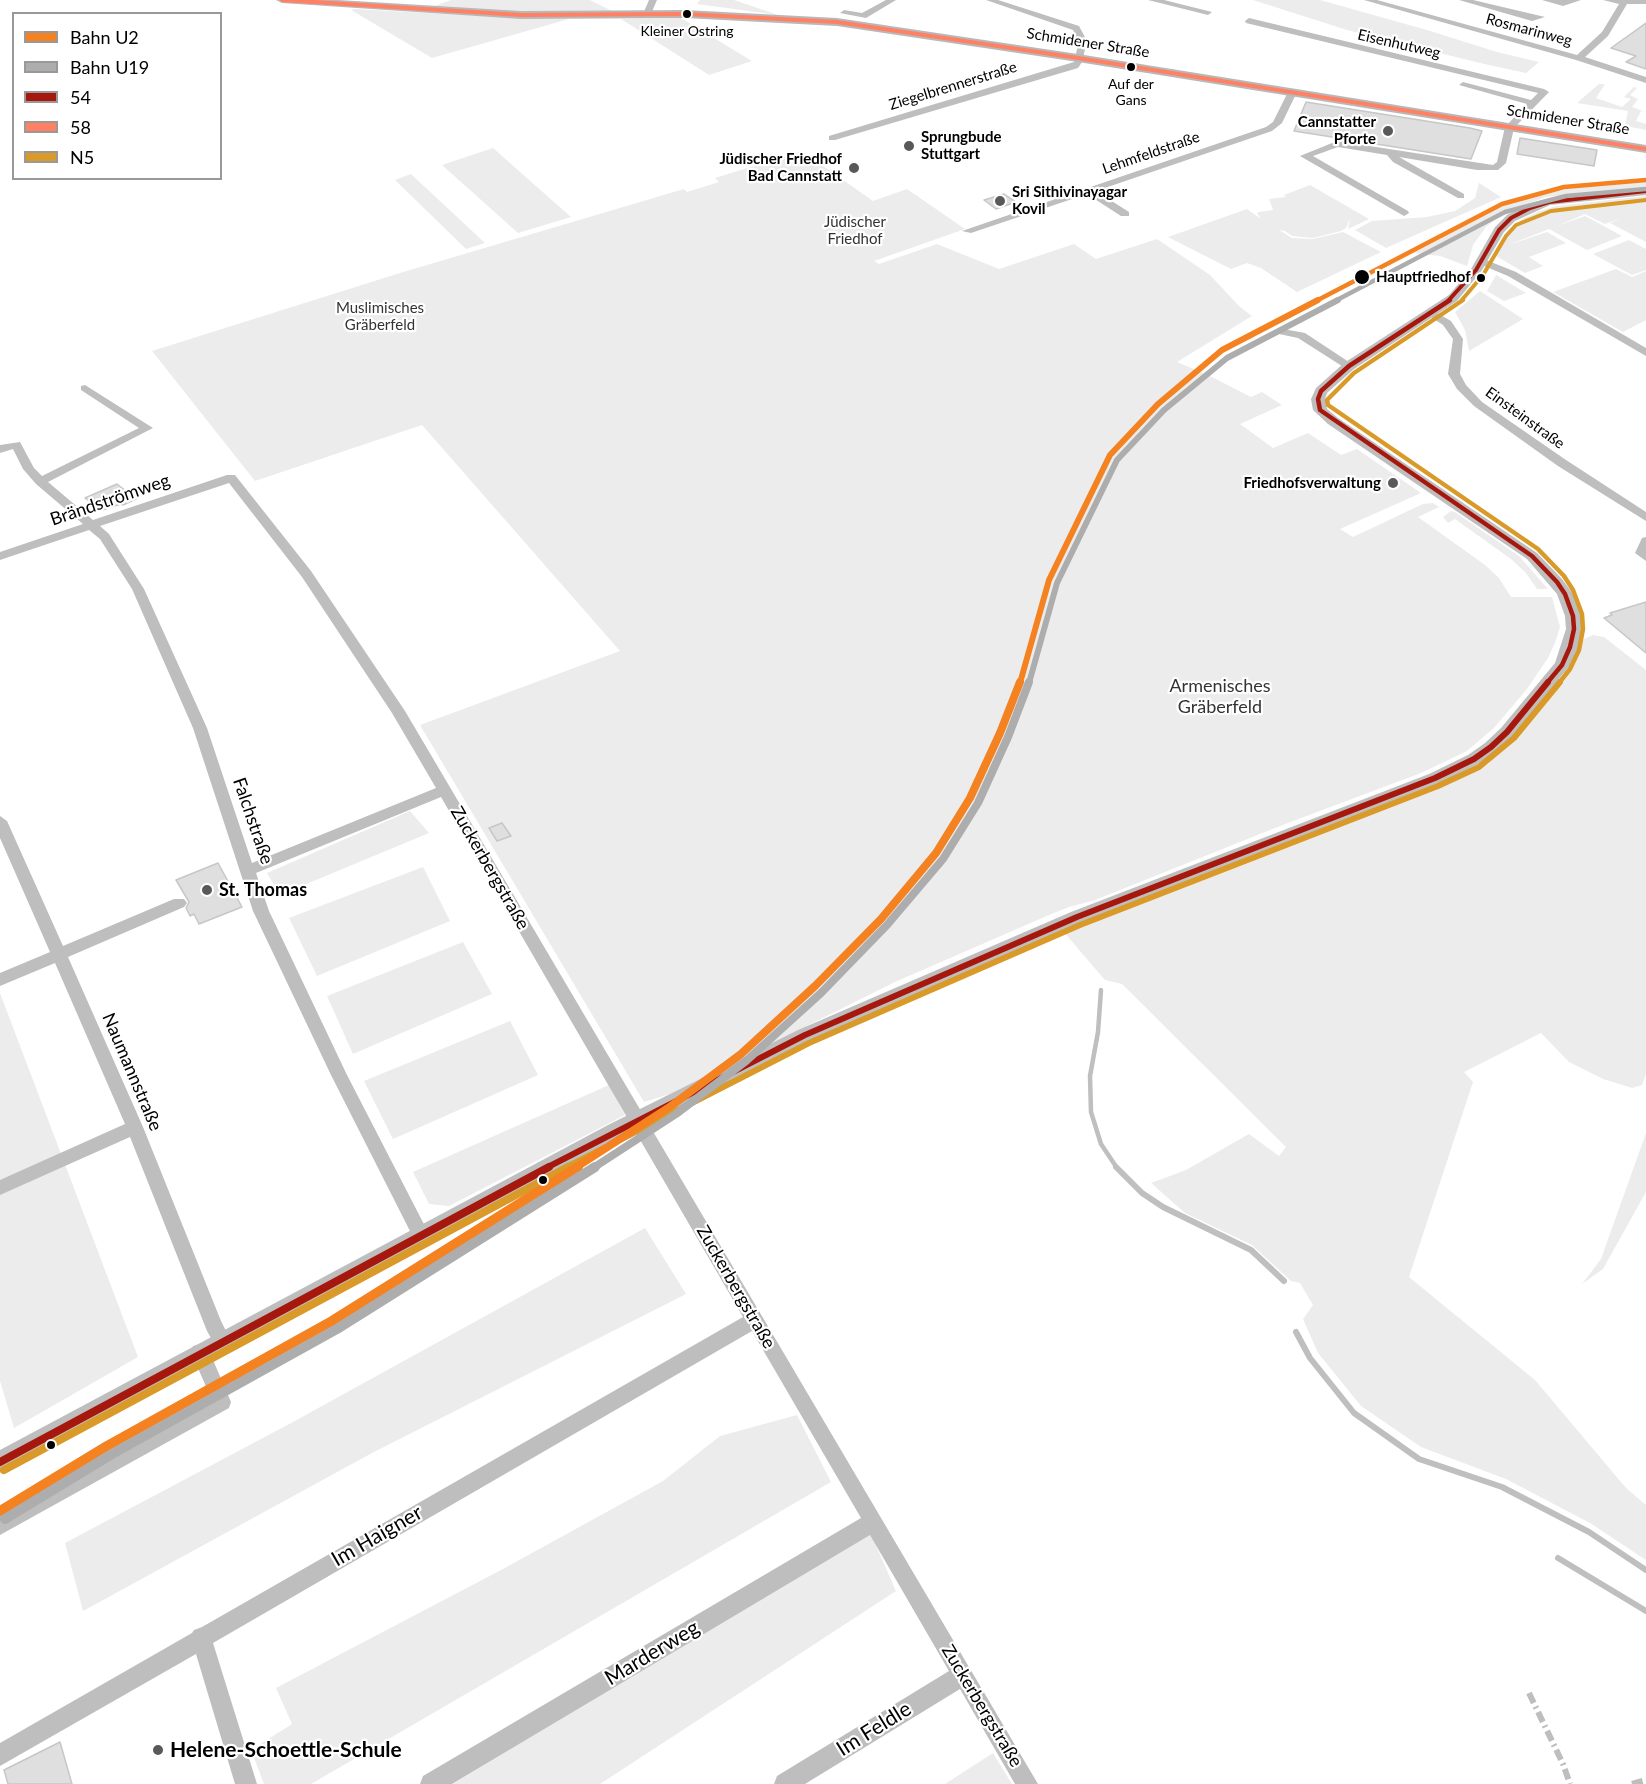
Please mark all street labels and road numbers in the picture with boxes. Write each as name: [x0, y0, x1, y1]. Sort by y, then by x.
street label: Rosmarinweg: [1484, 10, 1574, 50]
street label: Schmidener Straße: [1025, 24, 1151, 62]
street label: Eisenhutweg: [1356, 26, 1442, 62]
street label: Ziegelbrennerstraße: [887, 58, 1019, 114]
street label: Schmidener Straße: [1505, 101, 1631, 139]
street label: Lehmfeldstraße: [1100, 128, 1202, 178]
street label: Einsteinstraße: [1482, 383, 1568, 453]
street label: Brändströmweg: [47, 469, 173, 531]
street label: Falchstraße: [228, 775, 278, 867]
street label: Zuckerbergstraße: [446, 803, 534, 933]
street label: Naumannstraße: [97, 1010, 167, 1134]
street label: Zuckerbergstraße: [692, 1222, 780, 1352]
street label: Im Haigner: [327, 1500, 427, 1572]
street label: Marderweg: [600, 1615, 704, 1691]
street label: Zuckerbergstraße: [937, 1641, 1027, 1771]
street label: Im Feldle: [832, 1696, 916, 1762]

